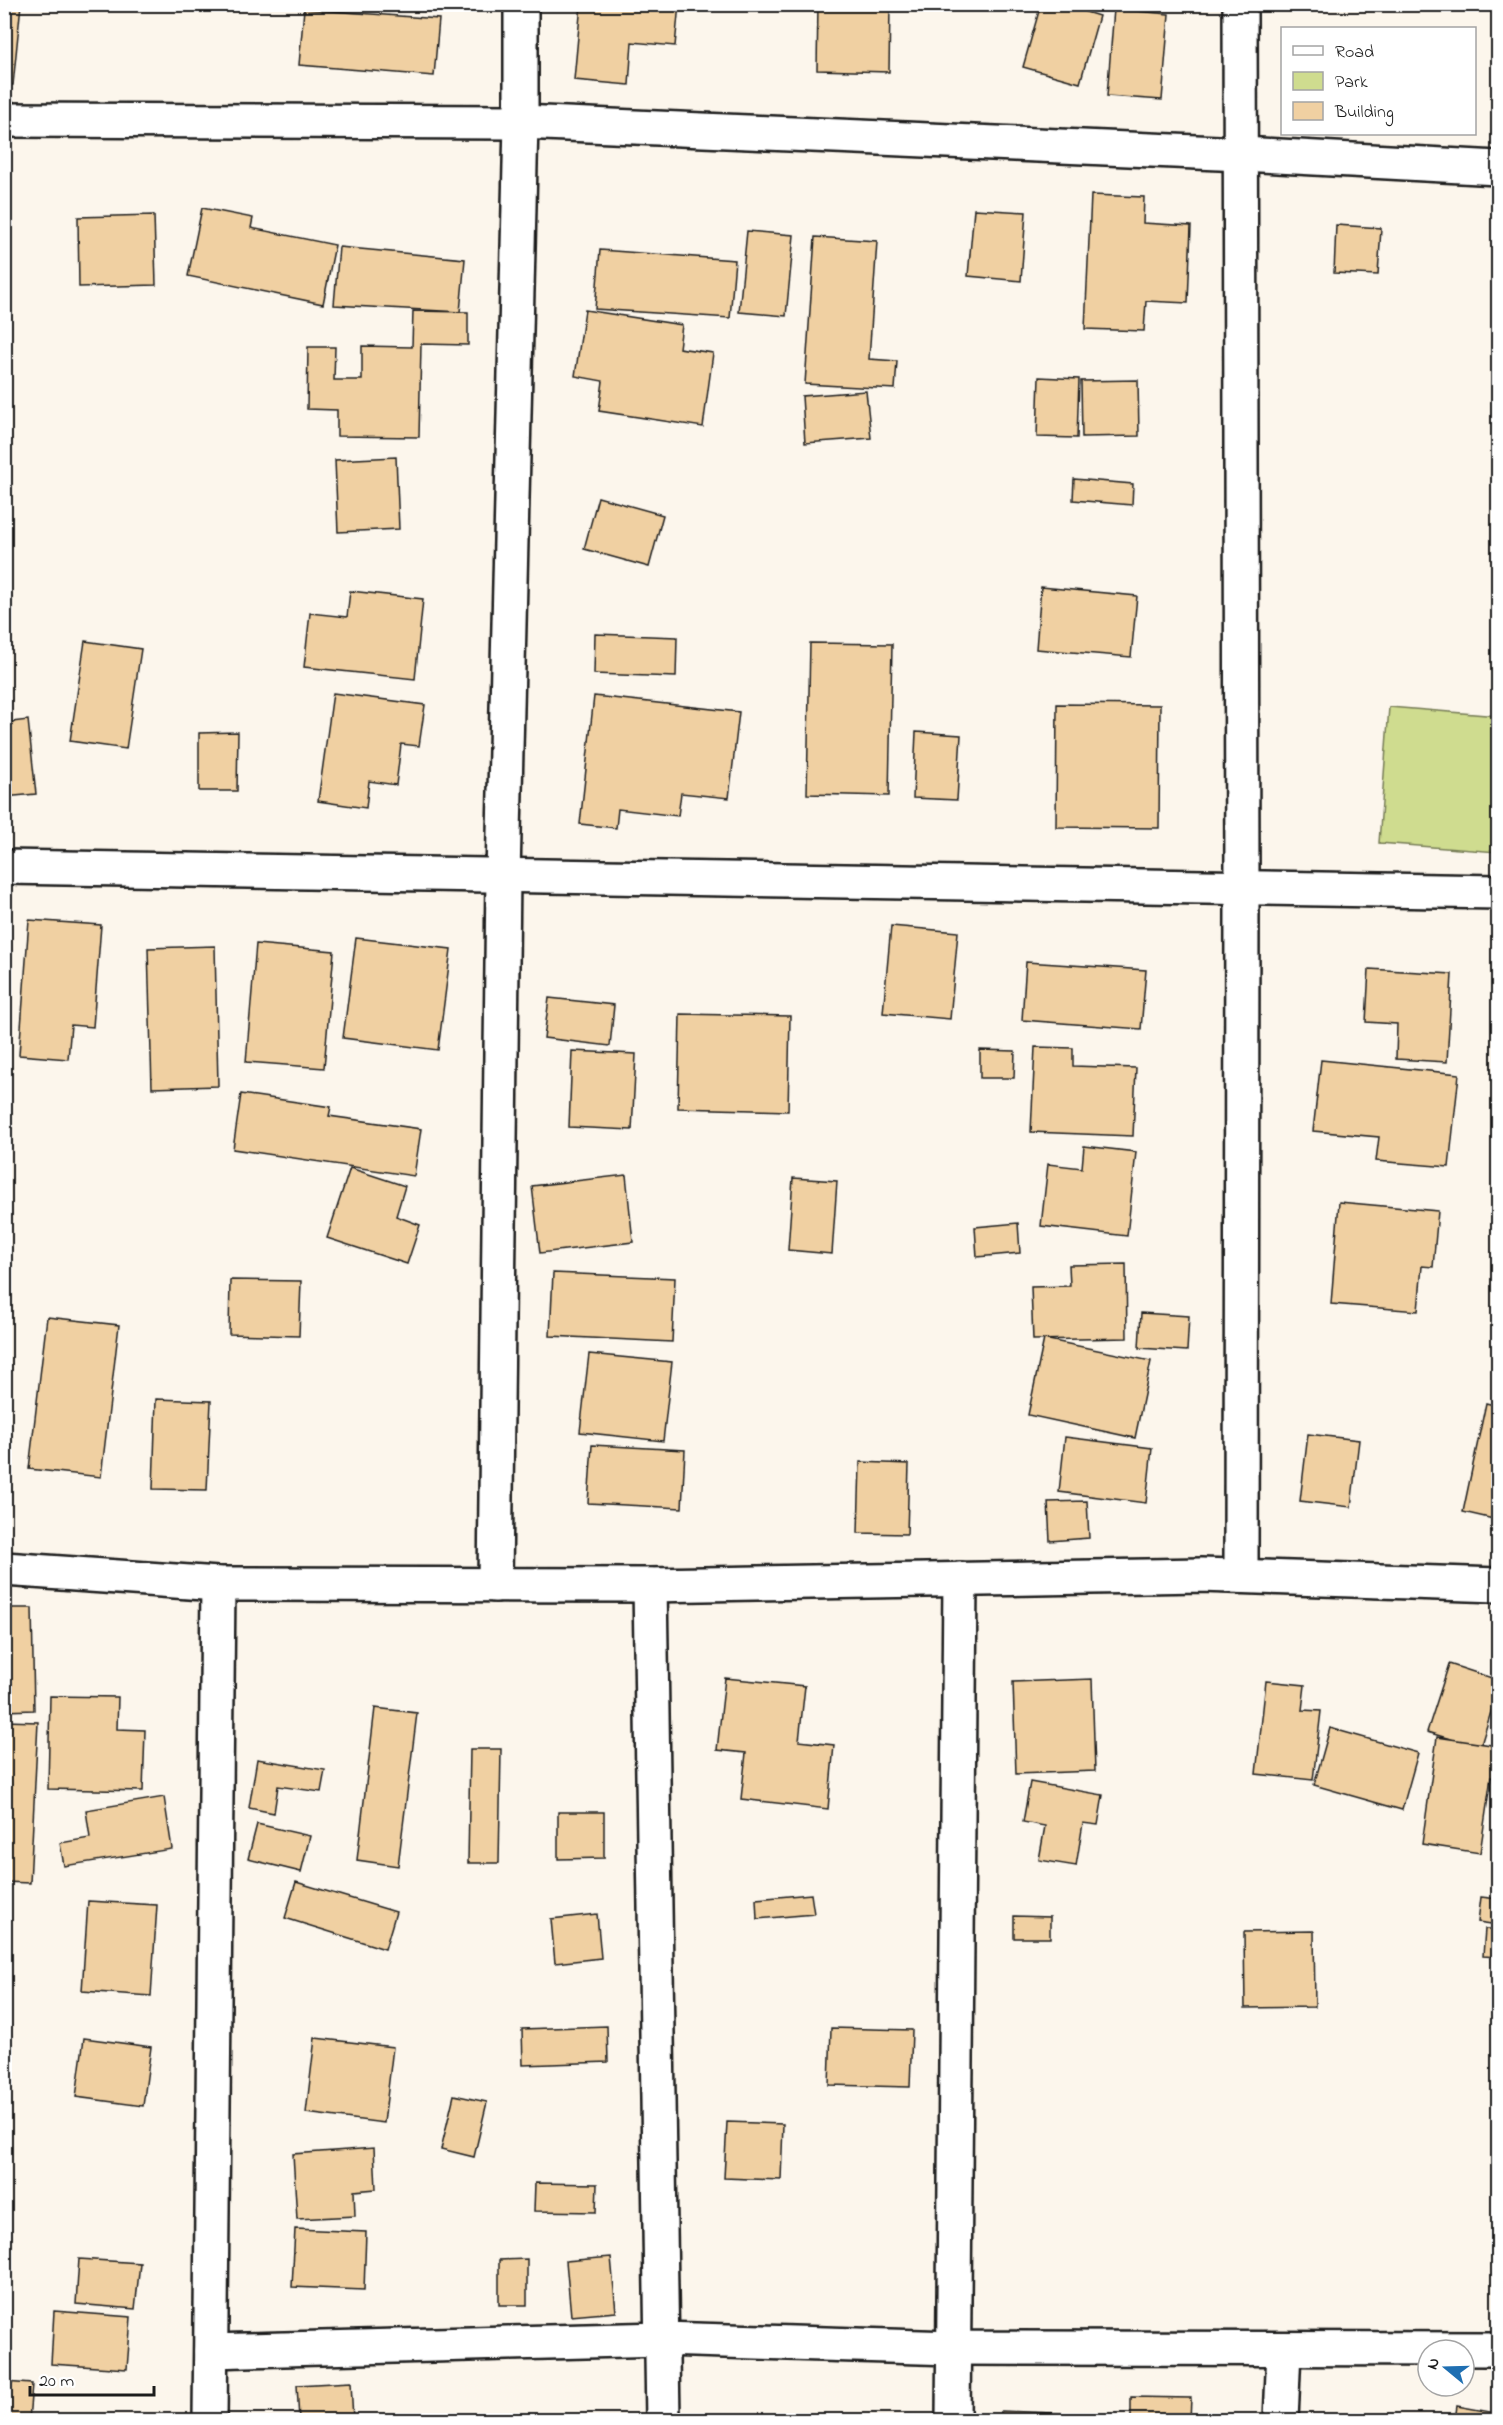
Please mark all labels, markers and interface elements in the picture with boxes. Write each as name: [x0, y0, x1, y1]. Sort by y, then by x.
legend: [1281, 27, 1476, 135]
text: Road: [1335, 40, 1374, 66]
text: Park: [1335, 70, 1368, 96]
text: Building: [1334, 100, 1394, 127]
north arrow: [1416, 2338, 1476, 2398]
text: N: [1421, 2355, 1447, 2373]
scale bar: [30, 2359, 154, 2397]
text: 20 m: [39, 2369, 74, 2395]

